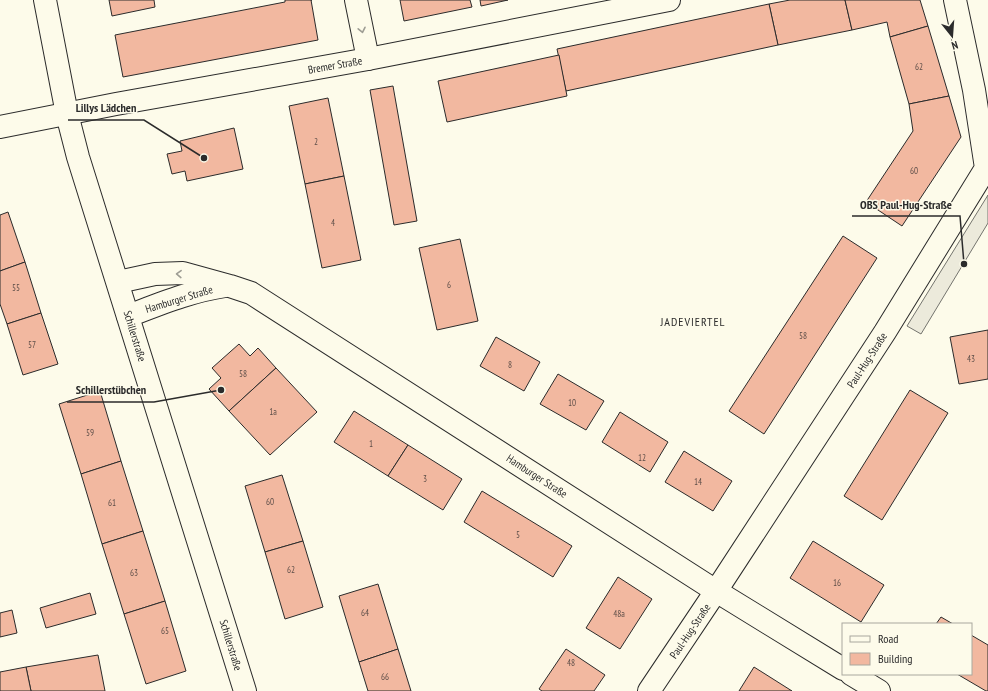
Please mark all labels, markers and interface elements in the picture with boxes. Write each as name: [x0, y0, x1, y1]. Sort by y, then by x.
north arrow: [932, 16, 972, 56]
one-way arrow: [357, 26, 365, 33]
text: N: [950, 38, 960, 53]
street label: Bremer Straße: [307, 53, 364, 77]
house number: 62: [915, 61, 923, 72]
callout: Lillys Lädchen: [68, 96, 144, 120]
text: Lillys Lädchen: [76, 100, 136, 115]
house number: 2: [314, 136, 318, 147]
house number: 60: [910, 165, 918, 176]
callout: OBS Paul-Hug-Straße: [852, 192, 960, 216]
text: OBS Paul-Hug-Straße: [860, 197, 952, 212]
house number: 4: [331, 217, 335, 228]
one-way arrow: [176, 269, 182, 278]
house number: 6: [447, 279, 451, 290]
house number: 55: [12, 282, 20, 293]
street label: Hamburger Straße: [144, 282, 215, 316]
street label: Schillerstraße: [121, 309, 150, 364]
district label: JADEVIERTEL: [659, 314, 726, 329]
street label: Paul-Hug-Straße: [844, 329, 890, 390]
house number: 58: [799, 330, 807, 341]
house number: 57: [28, 339, 36, 350]
house number: 43: [967, 353, 975, 364]
house number: 8: [508, 359, 512, 370]
house number: 58: [239, 368, 247, 379]
callout: Schillerstübchen: [67, 378, 154, 402]
text: Schillerstübchen: [76, 382, 146, 397]
house number: 10: [568, 397, 576, 408]
house number: 1a: [269, 406, 277, 417]
house number: 59: [86, 427, 94, 438]
house number: 1: [369, 438, 373, 449]
street label: Hamburger Straße: [504, 451, 570, 501]
house number: 12: [638, 452, 646, 463]
house number: 3: [423, 473, 427, 484]
house number: 14: [694, 476, 702, 487]
house number: 60: [266, 496, 274, 507]
house number: 61: [108, 497, 116, 508]
house number: 5: [516, 529, 520, 540]
house number: 62: [287, 564, 295, 575]
house number: 63: [130, 567, 138, 578]
house number: 16: [833, 577, 841, 588]
street label: Paul-Hug-Straße: [666, 600, 714, 661]
house number: 64: [361, 607, 369, 618]
house number: 48a: [613, 608, 625, 619]
street label: Schillerstraße: [217, 618, 246, 673]
legend: [842, 623, 972, 675]
house number: 65: [161, 625, 169, 636]
text: Road: [878, 631, 898, 646]
text: Building: [878, 651, 913, 666]
house number: 48: [567, 657, 575, 668]
house number: 66: [381, 671, 389, 682]

